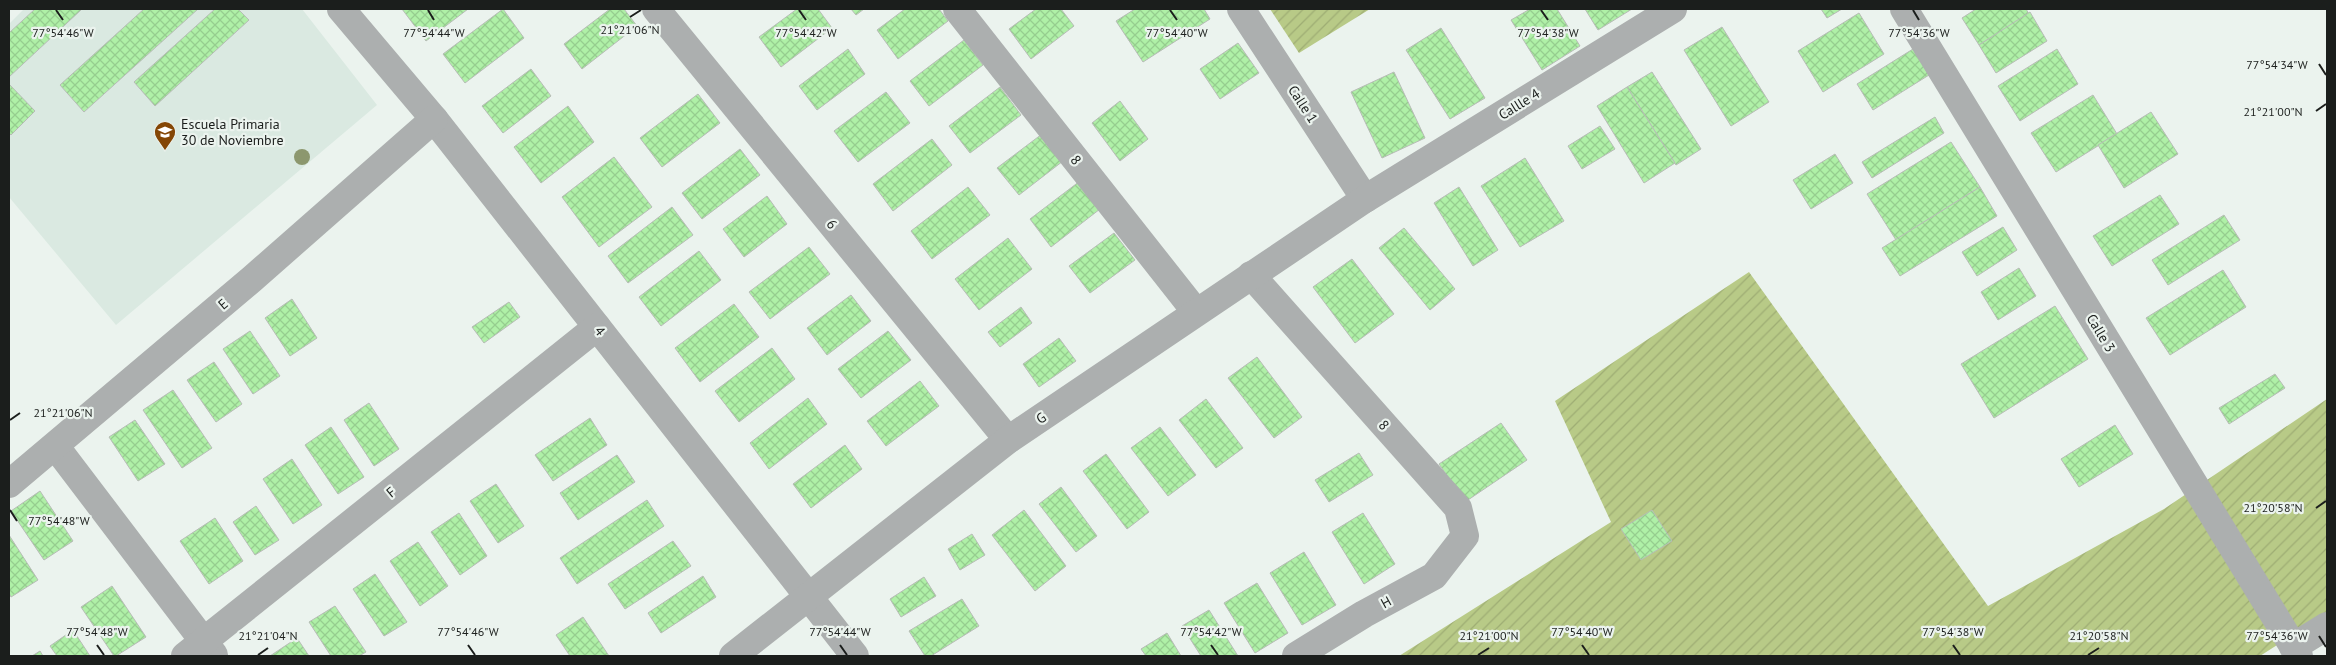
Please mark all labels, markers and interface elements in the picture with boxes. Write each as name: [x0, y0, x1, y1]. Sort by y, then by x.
text: 21°21'06"N: [600, 22, 660, 37]
text: 77°54'46"W: [32, 25, 94, 40]
text: 77°54'44"W: [403, 25, 465, 40]
text: 77°54'42"W: [775, 25, 837, 40]
text: 77°54'40"W: [1146, 25, 1208, 40]
text: 77°54'38"W: [1517, 25, 1579, 40]
text: 77°54'36"W: [1888, 25, 1950, 40]
text: 77°54'34"W: [2246, 57, 2308, 72]
street label: Calle 1: [1284, 82, 1322, 126]
street label: Callle 4: [1495, 84, 1543, 124]
text: 21°21'00"N: [2243, 104, 2303, 119]
place label: Escuela Primaria 30 de Noviembre: [181, 115, 284, 149]
school or university icon: Escuela Primaria 30 de Noviembre: [153, 120, 177, 151]
street label: 8: [1067, 151, 1085, 169]
street label: 6: [823, 215, 841, 233]
street label: E: [214, 295, 232, 313]
street label: Calle 3: [2083, 311, 2119, 355]
street label: 4: [591, 322, 610, 340]
text: 21°21'06"N: [33, 405, 93, 420]
street label: G: [1032, 408, 1050, 428]
street label: 8: [1375, 416, 1393, 434]
street label: F: [383, 483, 399, 501]
text: 21°20'58"N: [2243, 500, 2303, 515]
text: 77°54'48"W: [28, 513, 90, 528]
street label: H: [1378, 592, 1394, 612]
text: 77°54'48"W: [66, 624, 128, 639]
text: 77°54'46"W: [437, 624, 499, 639]
text: 77°54'44"W: [809, 624, 871, 639]
text: 77°54'42"W: [1180, 624, 1242, 639]
text: 77°54'40"W: [1551, 624, 1613, 639]
text: 77°54'38"W: [1922, 624, 1984, 639]
text: 21°21'04"N: [238, 628, 298, 643]
text: 21°21'00"N: [1459, 628, 1519, 643]
text: 21°20'58"N: [2069, 628, 2129, 643]
text: 77°54'36"W: [2246, 628, 2308, 643]

